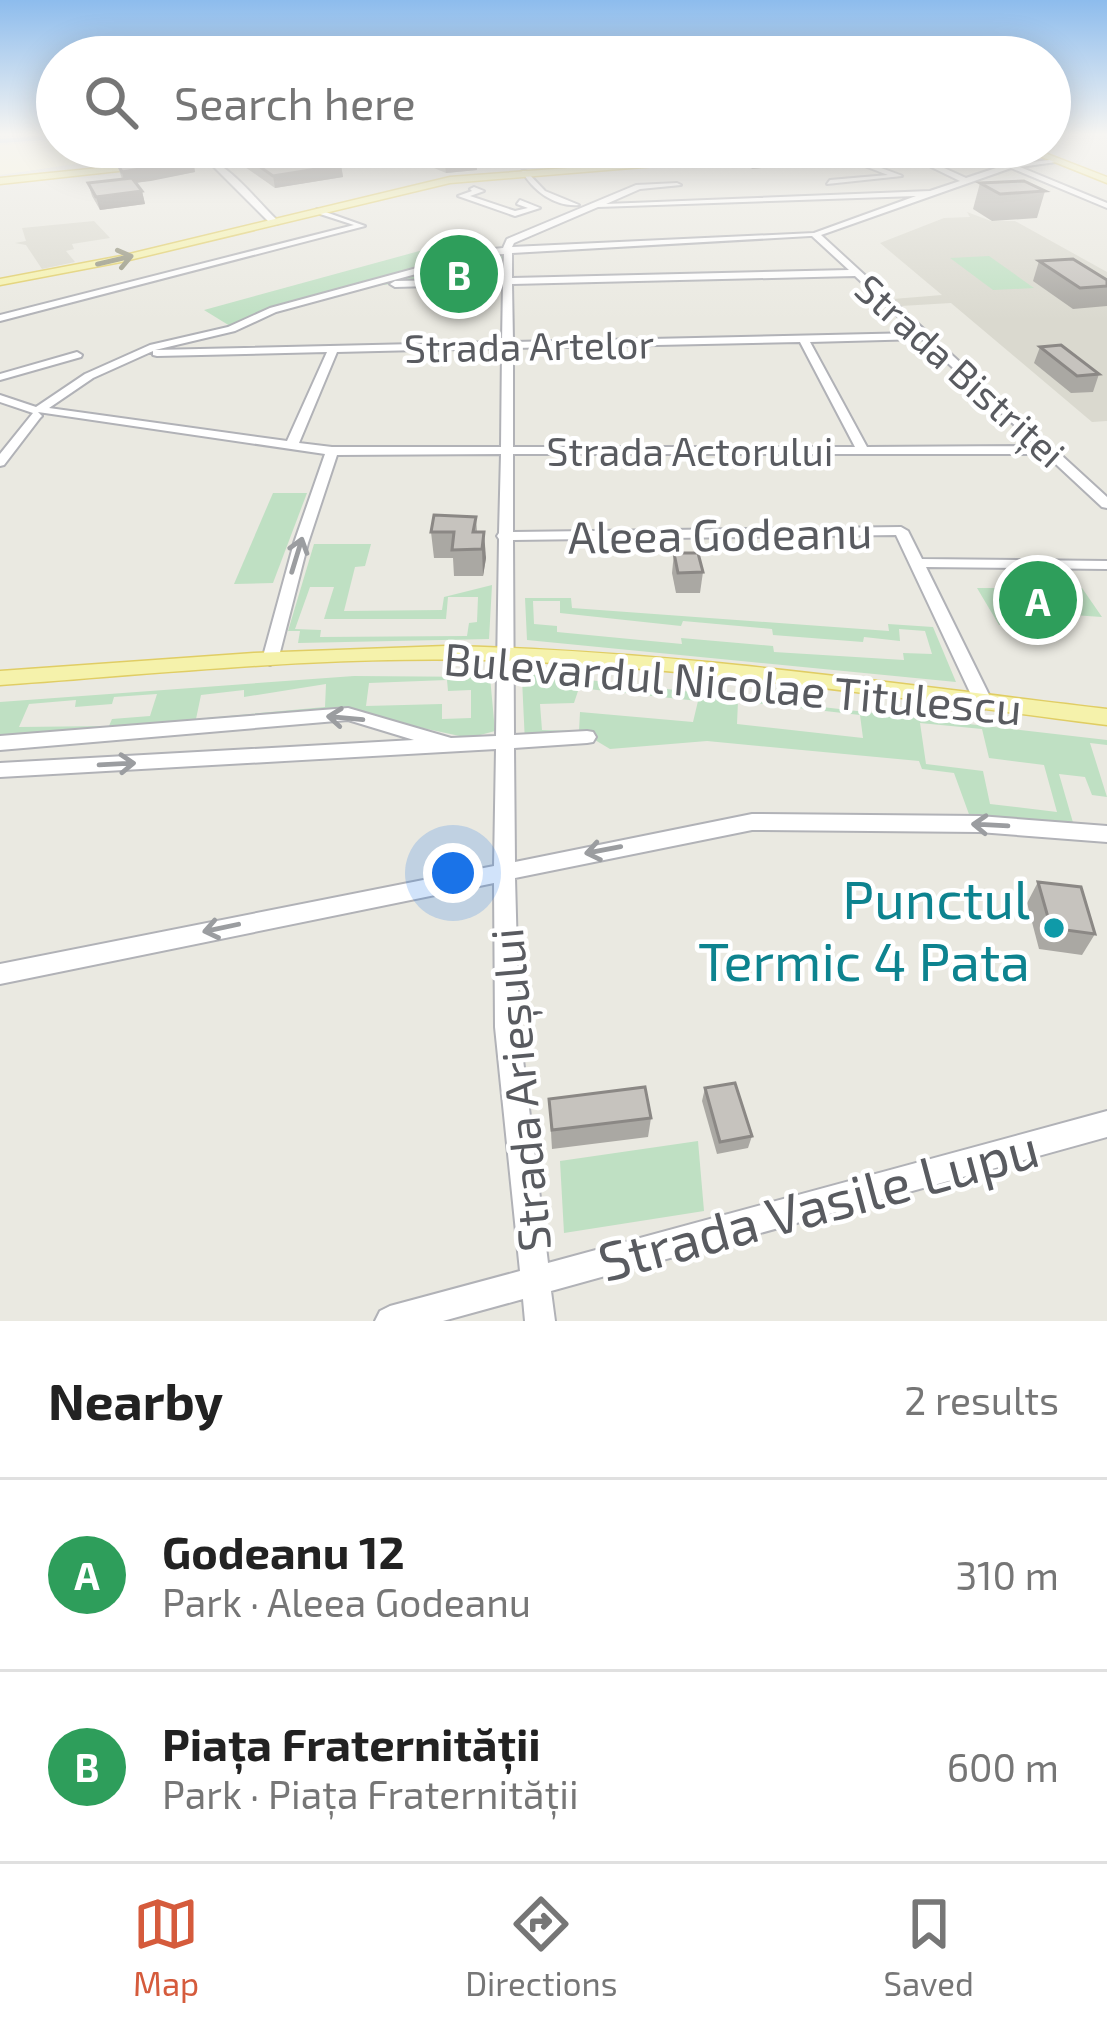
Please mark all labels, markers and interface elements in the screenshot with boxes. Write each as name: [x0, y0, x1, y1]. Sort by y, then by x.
search box: [36, 36, 1071, 168]
icon: search: [78, 69, 144, 135]
text: Search here: [174, 75, 416, 129]
pin: B: [420, 229, 498, 319]
one-way arrow: [95, 248, 133, 271]
street label: Strada Bistriței: [845, 264, 1075, 478]
street label: Strada Artelor: [404, 319, 654, 371]
street label: Strada Actorului: [547, 427, 833, 474]
street label: Aleea Godeanu: [567, 503, 873, 563]
one-way arrow: [287, 537, 309, 575]
pin: A: [999, 555, 1077, 645]
street label: Bulevardul Nicolae Titulescu: [442, 630, 1024, 734]
one-way arrow: [326, 706, 365, 729]
one-way arrow: [97, 752, 136, 775]
one-way arrow: [971, 813, 1010, 836]
one-way arrow: [584, 840, 623, 863]
your location: [423, 843, 483, 903]
place label: Punctul Termic 4 Pata: [698, 865, 1030, 992]
marker: Punctul Termic 4 Pata: [1041, 915, 1067, 941]
one-way arrow: [202, 918, 241, 940]
street label: Strada Arieșului: [478, 926, 564, 1254]
street label: Strada Vasile Lupu: [591, 1113, 1045, 1293]
text: Nearby: [48, 1369, 223, 1430]
text: 2 results: [904, 1376, 1059, 1423]
text: Godeanu 12: [162, 1524, 405, 1578]
text: A: [74, 1551, 100, 1598]
text: 310 m: [955, 1551, 1059, 1598]
text: Park · Aleea Godeanu: [162, 1578, 531, 1625]
text: Piața Fraternității: [162, 1716, 541, 1770]
text: B: [75, 1743, 99, 1790]
text: 600 m: [947, 1743, 1059, 1790]
text: Park · Piața Fraternității: [162, 1770, 579, 1817]
tab: Map: [133, 1891, 199, 2003]
tab: Directions: [465, 1891, 617, 2003]
tab: Saved: [883, 1891, 974, 2003]

